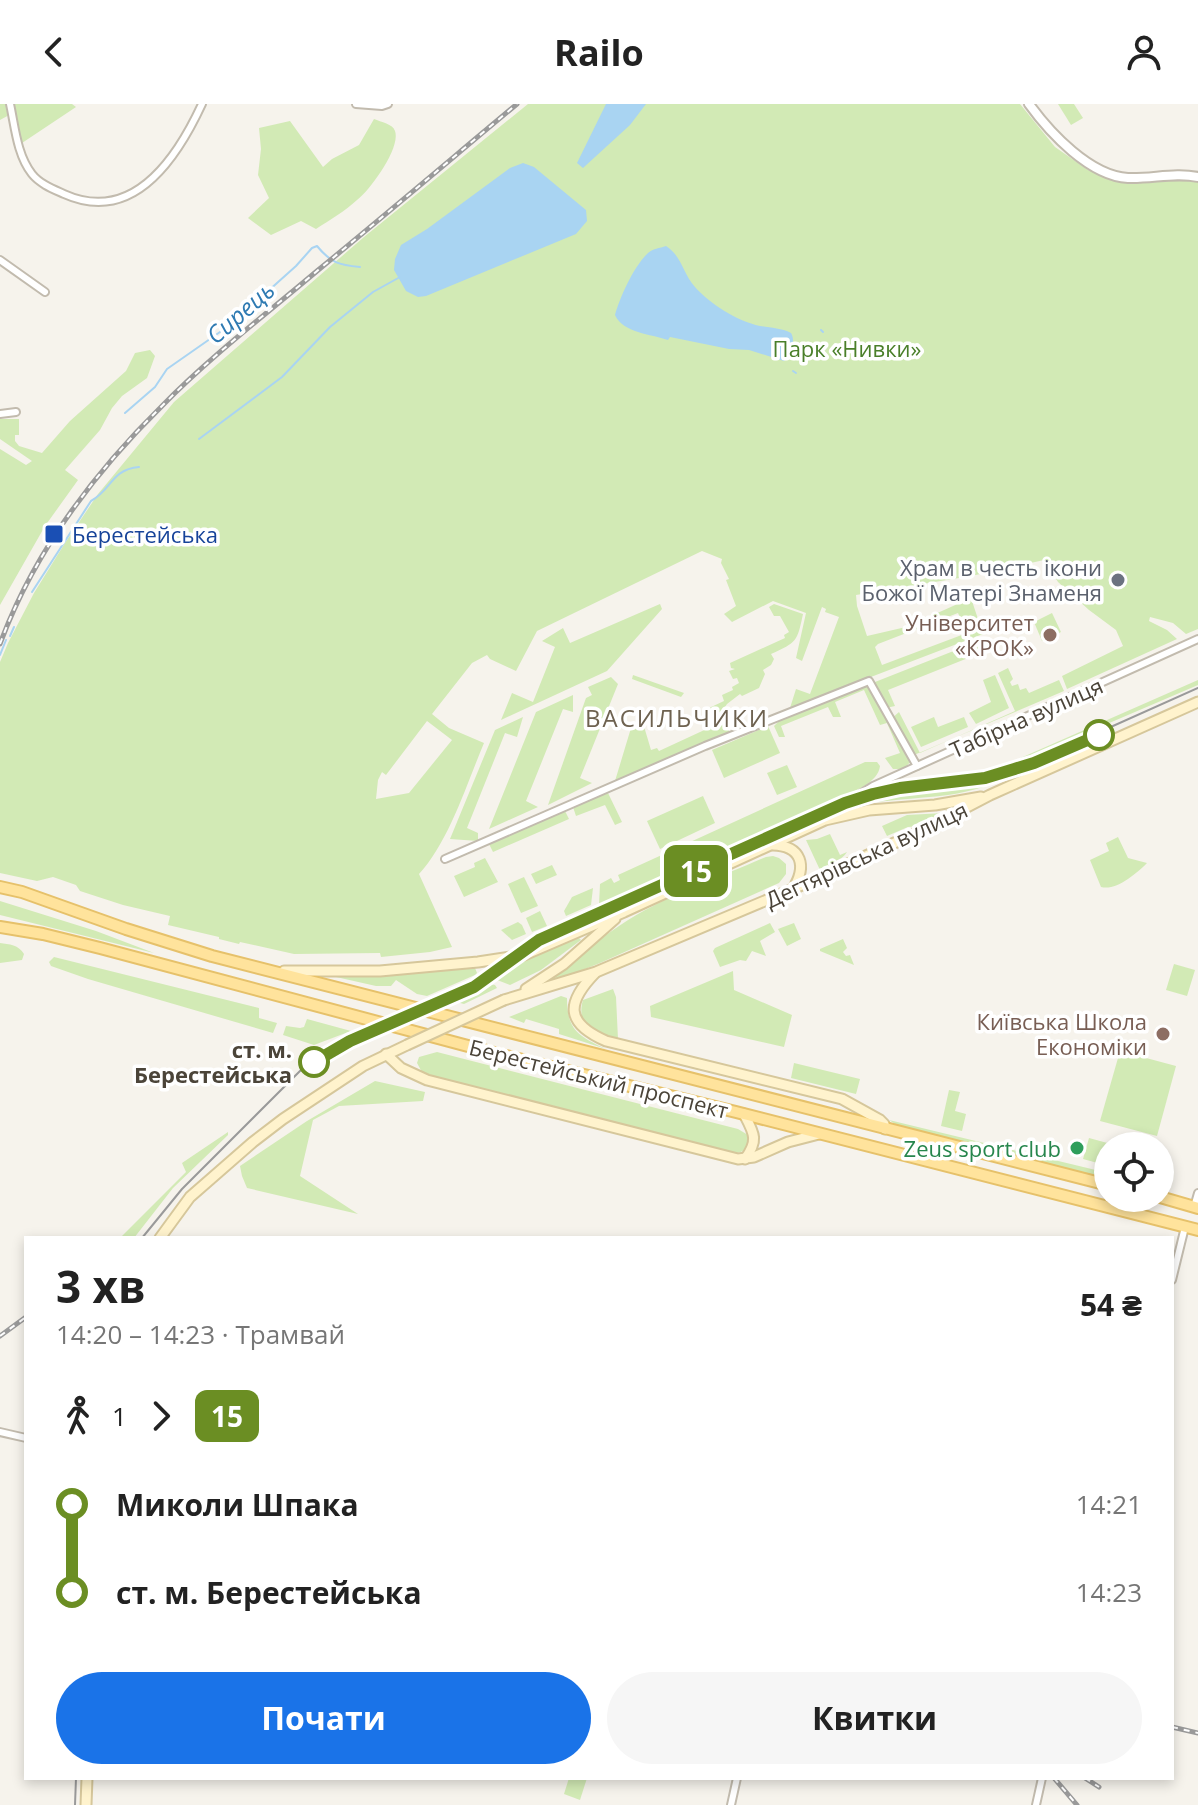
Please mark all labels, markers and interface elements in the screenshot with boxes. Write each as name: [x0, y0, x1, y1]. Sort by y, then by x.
text: Railo: [554, 28, 644, 77]
icon: back: [32, 30, 76, 74]
icon: person: [1122, 30, 1166, 74]
water label: Сирець: [199, 273, 281, 351]
park label: Парк «Нивки»: [773, 333, 921, 363]
place label: Берестейська: [72, 519, 218, 549]
marker: Берестейська: [43, 523, 65, 545]
place label: Храм в честь ікони Божої Матері Знаменя: [862, 552, 1102, 607]
marker: Храм в честь ікони Божої Матері Знаменя: [1109, 571, 1127, 589]
place label: Університет «КРОК»: [905, 607, 1034, 662]
marker: Університет «КРОК»: [1041, 626, 1059, 644]
street label: Табірна вулиця: [945, 670, 1107, 764]
district label: ВАСИЛЬЧИКИ: [585, 701, 769, 734]
unlabelled marker: [1084, 720, 1114, 750]
street label: Дегтярівська вулиця: [760, 794, 972, 914]
line badge: 15: [660, 845, 732, 897]
text: 15: [680, 852, 712, 890]
place label: Київська Школа Економіки: [976, 1006, 1147, 1061]
marker: Київська Школа Економіки: [1154, 1025, 1172, 1043]
street label: Берестейський проспект: [466, 1031, 732, 1125]
place label: ст. м. Берестейська: [134, 1034, 292, 1089]
marker: ст. м. Берестейська: [299, 1047, 329, 1077]
map controls: [1094, 1132, 1174, 1212]
button: locate: [1094, 1132, 1174, 1212]
place label: Zeus sport club: [904, 1133, 1061, 1163]
marker: Zeus sport club: [1068, 1139, 1086, 1157]
text: 3 хв: [56, 1256, 146, 1316]
text: 54 ₴: [1080, 1284, 1142, 1325]
text: 14:20 – 14:23 · Трамвай: [56, 1316, 345, 1352]
icon: walk: [56, 1394, 100, 1438]
icon: forward: [139, 1394, 183, 1438]
text: 15: [211, 1397, 243, 1435]
text: 1: [112, 1398, 127, 1434]
text: Миколи Шпака: [116, 1484, 359, 1525]
text: 14:21: [1076, 1486, 1142, 1522]
text: ст. м. Берестейська: [116, 1572, 422, 1613]
text: 14:23: [1076, 1574, 1142, 1610]
button: Почати: [56, 1672, 591, 1764]
button: Квитки: [607, 1672, 1142, 1764]

